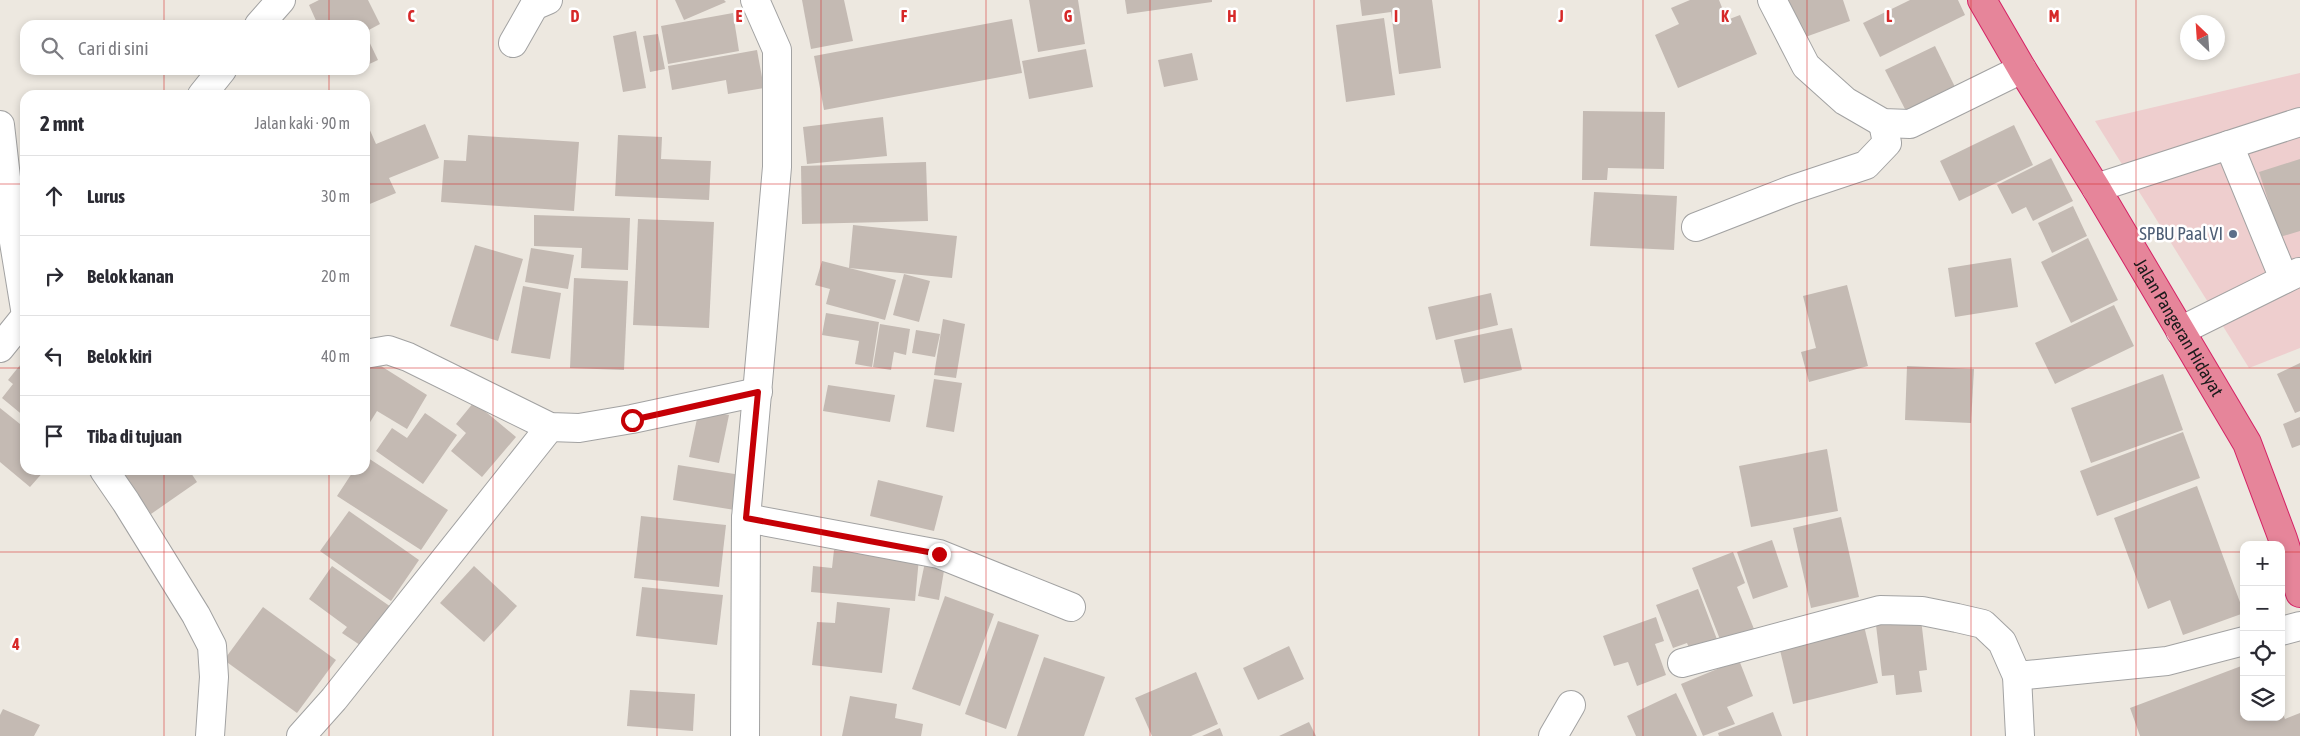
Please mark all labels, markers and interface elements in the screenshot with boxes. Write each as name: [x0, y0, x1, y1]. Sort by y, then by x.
text: C: [407, 7, 415, 25]
text: D: [571, 7, 580, 25]
text: E: [736, 7, 743, 25]
text: F: [901, 7, 908, 25]
text: G: [1064, 7, 1073, 25]
text: H: [1227, 7, 1237, 25]
text: I: [1394, 7, 1398, 25]
text: J: [1557, 7, 1564, 25]
text: K: [1721, 7, 1729, 25]
text: L: [1886, 7, 1893, 25]
text: M: [2049, 7, 2059, 25]
north arrow: [2180, 15, 2225, 60]
search box: [20, 20, 370, 75]
icon: search: [38, 34, 66, 62]
text: Cari di sini: [78, 37, 149, 59]
text: 2 mnt: [40, 111, 84, 135]
text: Jalan kaki · 90 m: [255, 114, 350, 132]
icon: ahead: [40, 182, 68, 210]
text: Lurus: [87, 185, 125, 207]
text: 30 m: [321, 187, 350, 205]
place label: SPBU Paal VI: [2139, 223, 2223, 244]
marker: SPBU Paal VI: [2227, 228, 2239, 240]
street label: Jalan Pangeran Hidayat: [2130, 255, 2228, 400]
icon: right: [40, 262, 68, 290]
text: Belok kanan: [87, 265, 174, 287]
text: 20 m: [321, 267, 350, 285]
icon: left: [40, 342, 68, 370]
text: Belok kiri: [87, 345, 152, 367]
text: 40 m: [321, 347, 350, 365]
route start: [621, 409, 644, 432]
icon: arrive: [40, 422, 68, 450]
text: Tiba di tujuan: [87, 425, 182, 447]
map controls: [2240, 541, 2285, 721]
button: +: [2240, 541, 2285, 586]
route end: [928, 543, 951, 566]
button: −: [2240, 586, 2285, 631]
button: locate: [2240, 631, 2285, 676]
text: 4: [11, 635, 20, 653]
button: layers: [2240, 676, 2285, 721]

